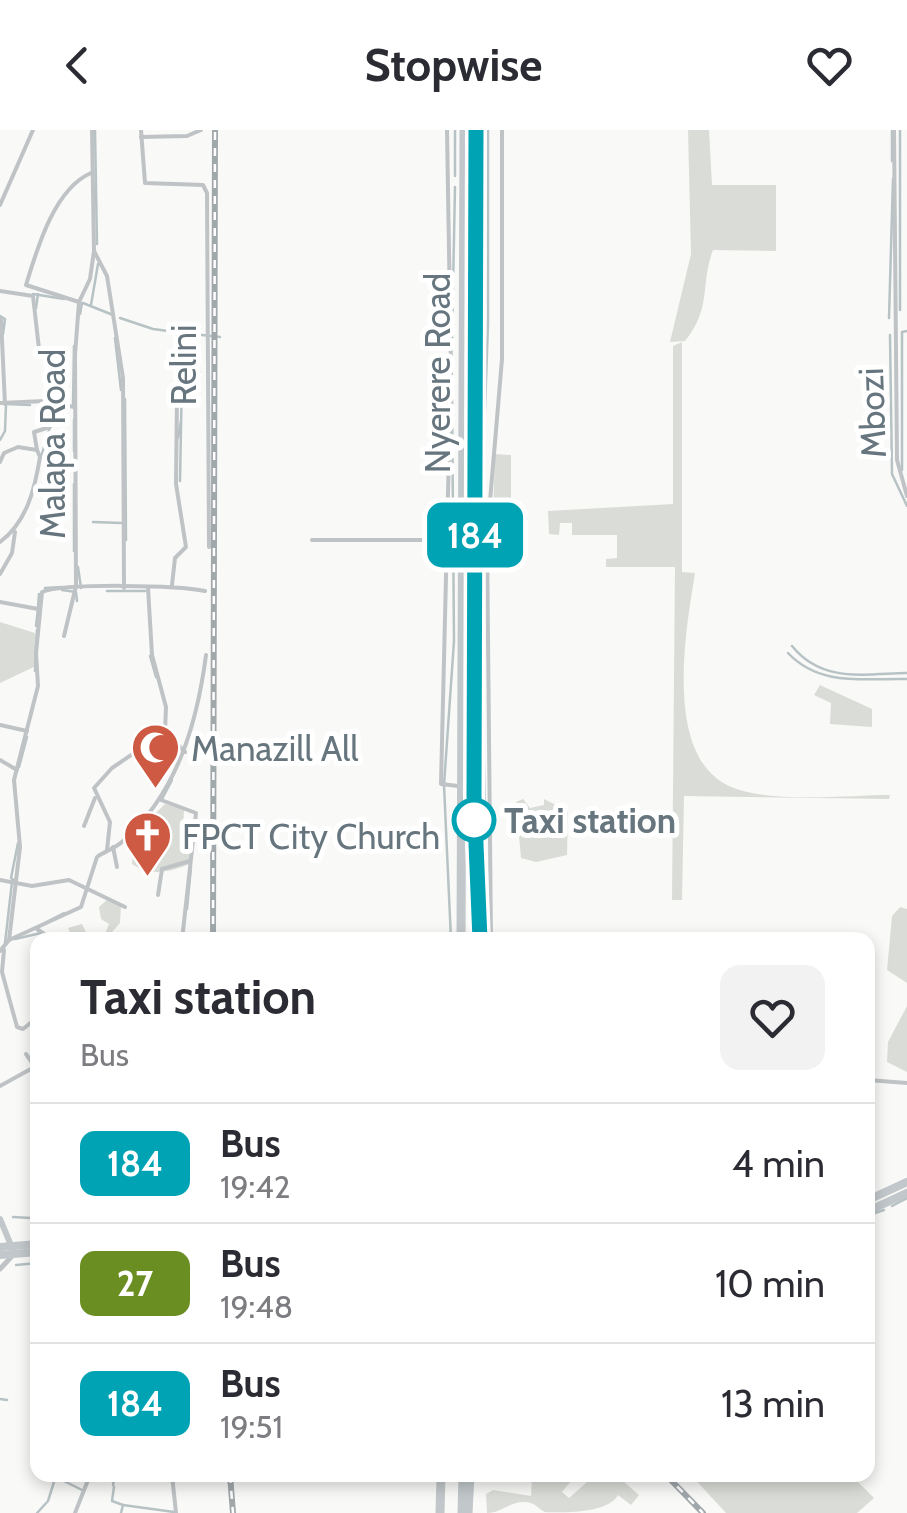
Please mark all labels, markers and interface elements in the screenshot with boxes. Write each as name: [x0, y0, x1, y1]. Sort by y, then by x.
icon: back: [50, 38, 105, 93]
text: Stopwise: [365, 38, 542, 92]
icon: heart: [802, 38, 857, 93]
street label: Nyerere Road: [416, 273, 459, 473]
street label: Relini: [162, 324, 205, 406]
street label: Malapa Road: [31, 349, 74, 539]
street label: Mbozi: [849, 367, 895, 459]
line badge: 184: [418, 502, 532, 568]
text: 184: [447, 514, 503, 557]
mosque icon: Manazill All: [130, 722, 182, 790]
place label: Manazill All: [191, 727, 359, 770]
marker: Taxi station: [453, 799, 495, 841]
place label: Taxi station: [504, 799, 676, 842]
church icon: FPCT City Church: [121, 810, 173, 878]
place label: FPCT City Church: [182, 815, 440, 858]
button: heart: [720, 965, 825, 1070]
text: Taxi station: [80, 968, 316, 1026]
text: Bus: [80, 1035, 129, 1074]
text: Bus: [220, 1120, 281, 1167]
text: 4 min: [732, 1140, 825, 1187]
text: 184: [107, 1142, 163, 1185]
text: 19:42: [220, 1167, 291, 1206]
text: Bus: [220, 1240, 281, 1287]
text: 10 min: [715, 1260, 825, 1307]
text: 27: [117, 1262, 153, 1305]
text: 19:48: [220, 1287, 293, 1326]
text: Bus: [220, 1360, 281, 1407]
text: 13 min: [721, 1380, 825, 1427]
text: 184: [107, 1382, 163, 1425]
text: 19:51: [220, 1407, 283, 1446]

